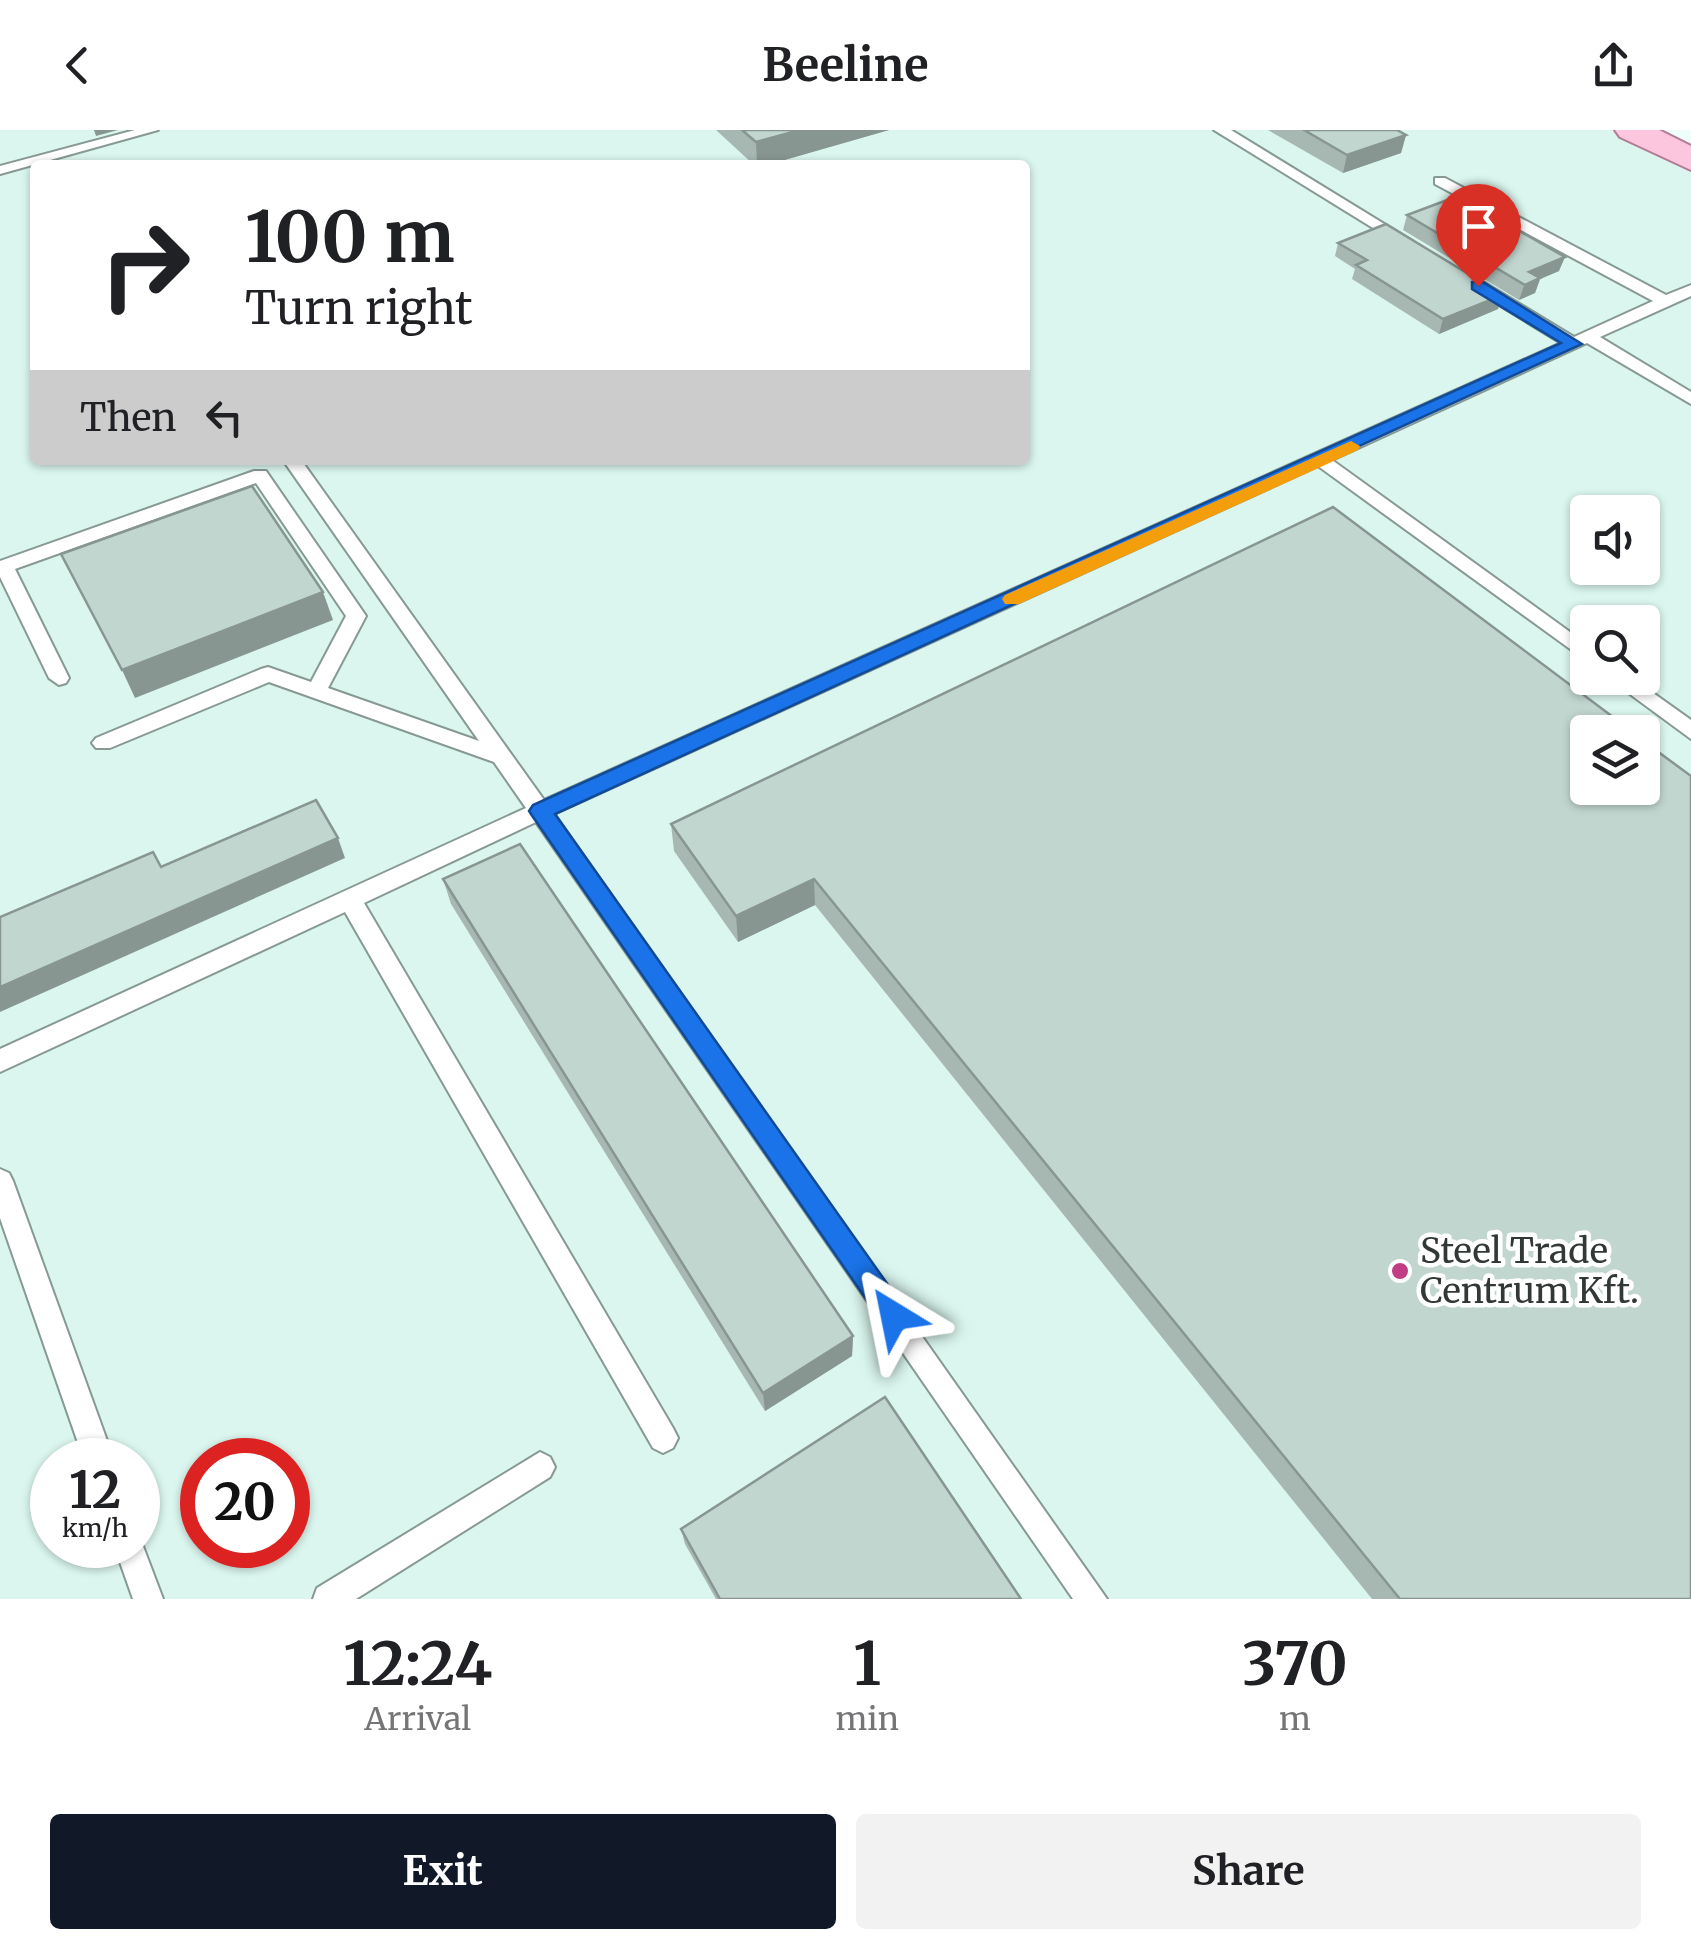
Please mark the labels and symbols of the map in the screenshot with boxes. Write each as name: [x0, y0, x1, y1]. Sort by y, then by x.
pin: [1436, 184, 1521, 287]
place label: Steel Trade Centrum Kft.: [1420, 1229, 1639, 1313]
marker: Steel Trade Centrum Kft.: [1389, 1260, 1411, 1282]
position arrow: [842, 1264, 946, 1368]
speed limit sign: 20: [180, 1438, 310, 1568]

